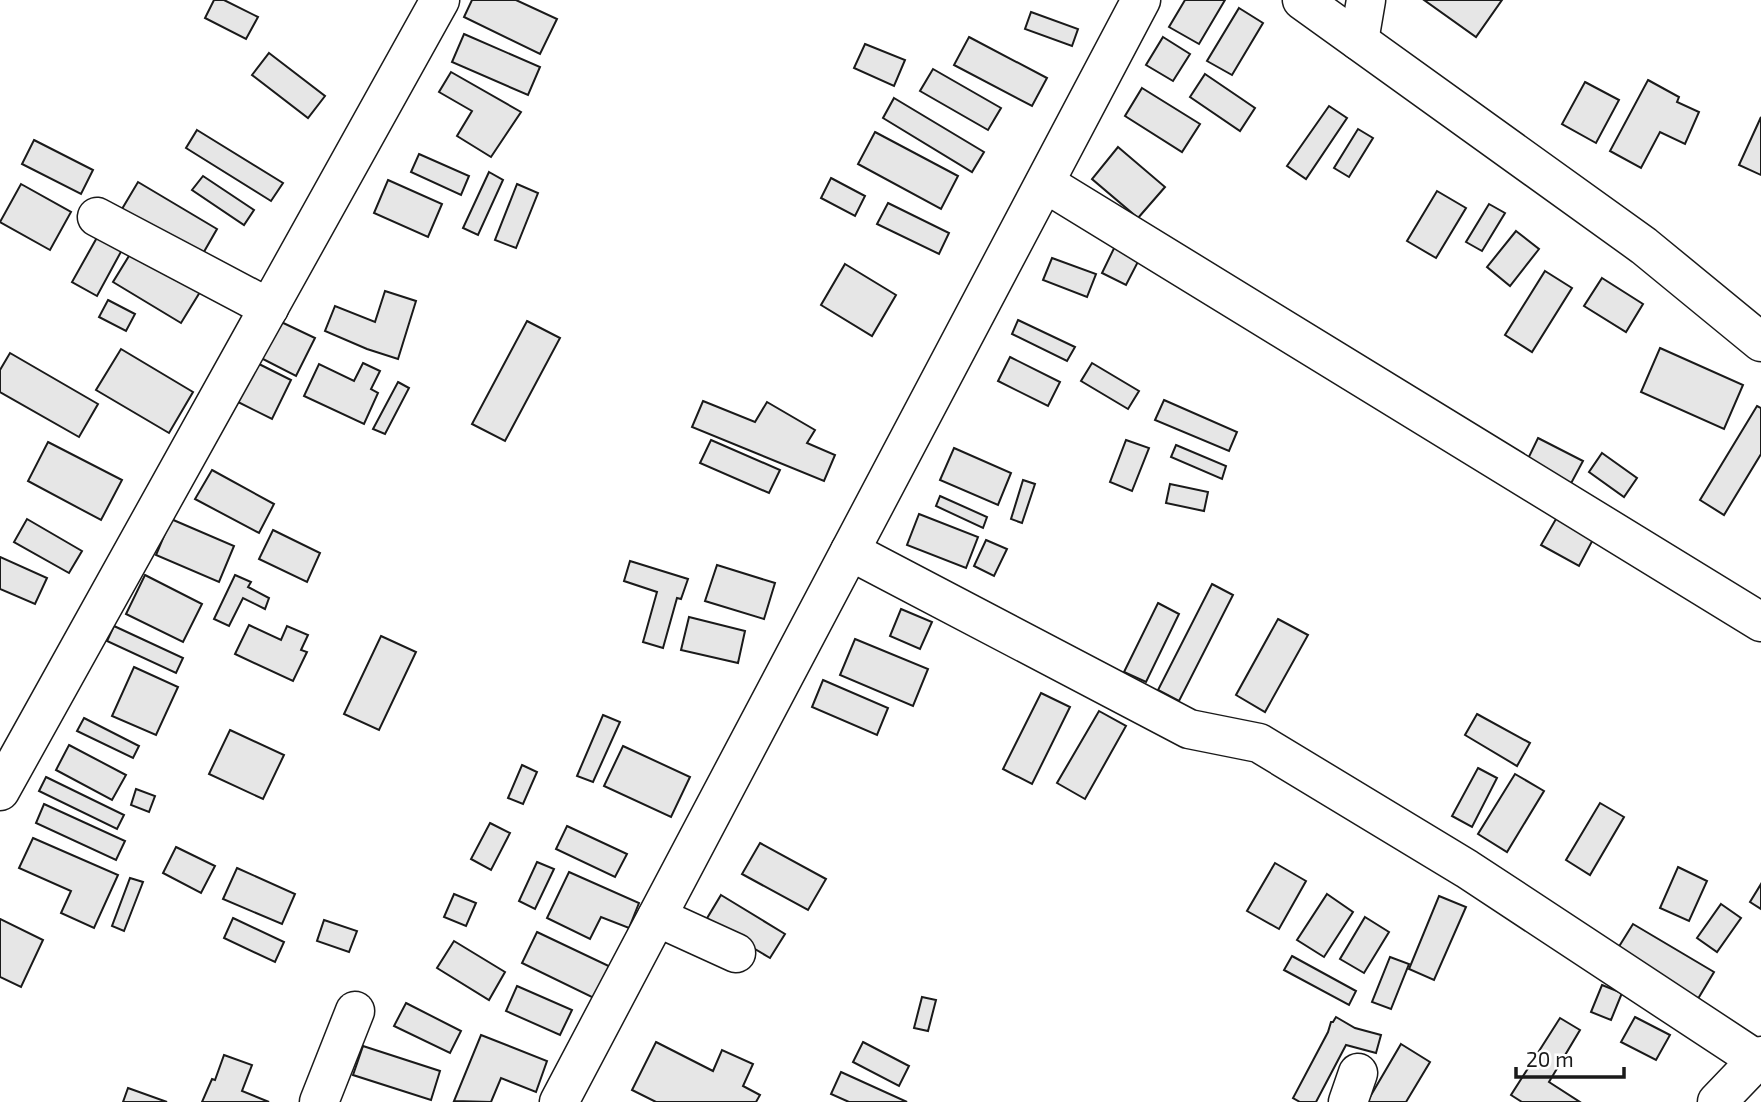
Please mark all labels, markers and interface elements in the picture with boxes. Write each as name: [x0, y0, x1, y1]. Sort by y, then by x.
scale bar: [1516, 1036, 1624, 1080]
text: 20 m: [1526, 1046, 1574, 1071]

